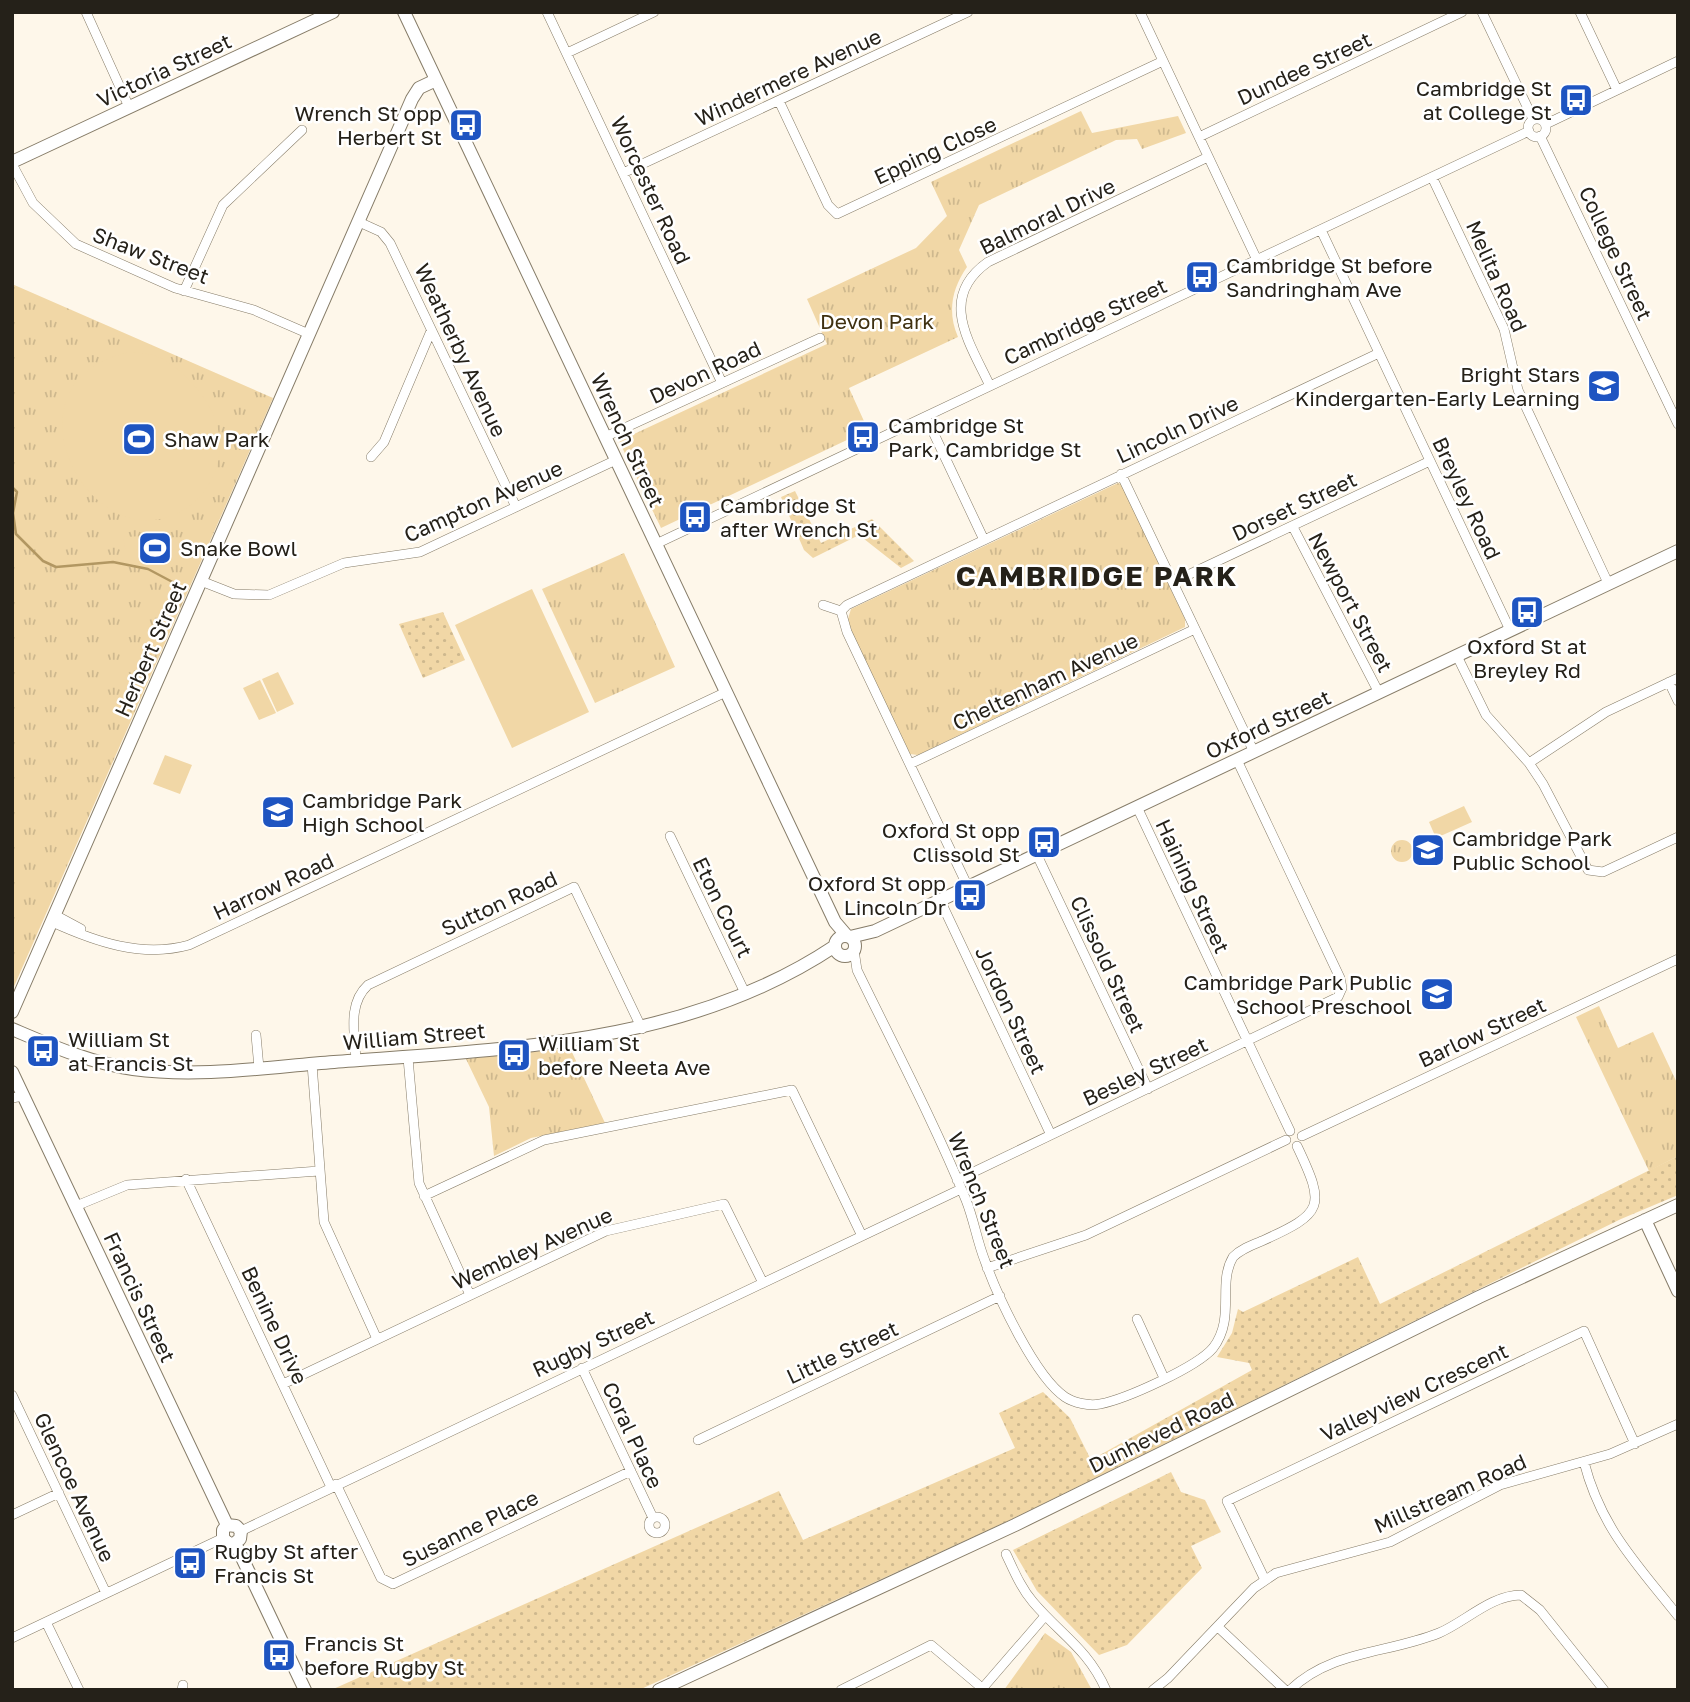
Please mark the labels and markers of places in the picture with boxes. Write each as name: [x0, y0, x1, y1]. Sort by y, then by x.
place label: Cambridge St at College St: [1416, 75, 1552, 125]
bus stop icon: Cambridge St at College St: [1557, 81, 1595, 119]
place label: Wrench St opp Herbert St: [294, 100, 442, 150]
bus stop icon: Wrench St opp Herbert St: [447, 106, 485, 144]
place label: Cambridge St before Sandringham Ave: [1226, 252, 1433, 302]
bus stop icon: Cambridge St before Sandringham Ave: [1183, 258, 1221, 296]
place label: Bright Stars Kindergarten-Early Learning: [1295, 361, 1580, 411]
school or university icon: Bright Stars Kindergarten-Early Learning: [1585, 367, 1623, 405]
place label: Cambridge St Park, Cambridge St: [888, 412, 1081, 462]
bus stop icon: Cambridge St Park, Cambridge St: [844, 418, 882, 456]
sports icon: Shaw Park: [120, 420, 158, 458]
place label: Shaw Park: [164, 426, 270, 452]
place label: Cambridge St after Wrench St: [720, 492, 878, 542]
bus stop icon: Cambridge St after Wrench St: [676, 498, 714, 536]
sports icon: Snake Bowl: [136, 529, 174, 567]
place label: Snake Bowl: [180, 535, 297, 561]
bus stop icon: Oxford St at Breyley Rd: [1508, 593, 1546, 631]
place label: Oxford St at Breyley Rd: [1467, 633, 1587, 683]
place label: Cambridge Park High School: [302, 787, 462, 837]
school or university icon: Cambridge Park High School: [259, 793, 297, 831]
place label: Oxford St opp Clissold St: [882, 817, 1020, 867]
bus stop icon: Oxford St opp Clissold St: [1025, 823, 1063, 861]
place label: Cambridge Park Public School: [1452, 825, 1612, 875]
school or university icon: Cambridge Park Public School: [1409, 831, 1447, 869]
place label: Oxford St opp Lincoln Dr: [808, 870, 946, 920]
bus stop icon: Oxford St opp Lincoln Dr: [951, 876, 989, 914]
place label: Cambridge Park Public School Preschool: [1183, 969, 1412, 1019]
school or university icon: Cambridge Park Public School Preschool: [1418, 975, 1456, 1013]
place label: William St at Francis St: [68, 1026, 193, 1076]
place label: William St before Neeta Ave: [538, 1030, 711, 1080]
bus stop icon: William St at Francis St: [24, 1032, 62, 1070]
bus stop icon: William St before Neeta Ave: [495, 1036, 533, 1074]
place label: Rugby St after Francis St: [214, 1538, 358, 1588]
bus stop icon: Rugby St after Francis St: [171, 1544, 209, 1582]
place label: Francis St before Rugby St: [304, 1630, 465, 1680]
bus stop icon: Francis St before Rugby St: [260, 1636, 298, 1674]

